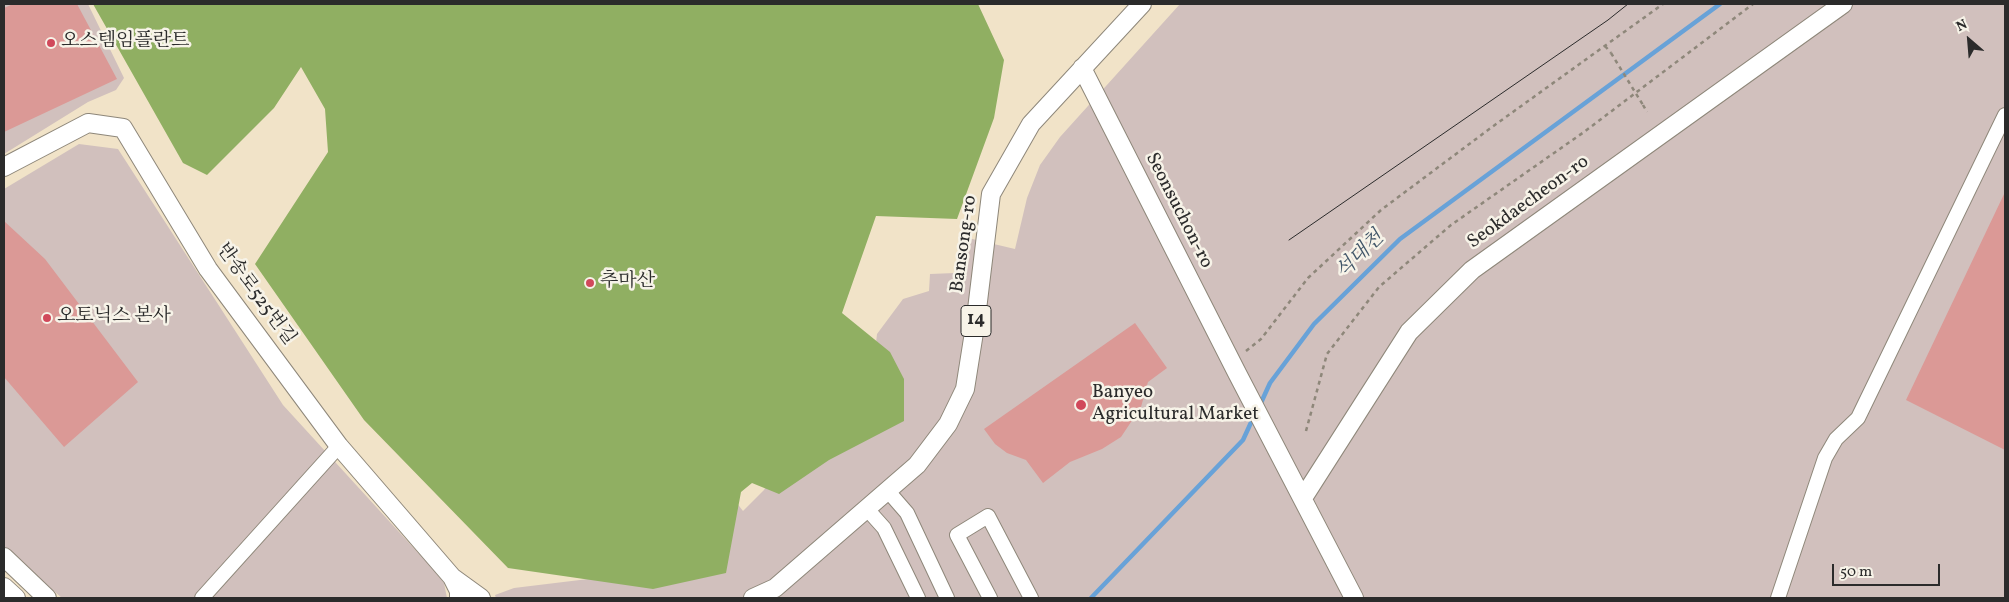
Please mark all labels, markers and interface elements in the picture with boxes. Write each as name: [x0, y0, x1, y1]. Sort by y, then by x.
north arrow: [1944, 15, 1994, 65]
text: N: [1953, 15, 1971, 37]
place label: 오스템임플란트: [61, 32, 189, 54]
marker: 오스템임플란트: [45, 37, 57, 49]
street label: Seonsuchon-ro: [1139, 149, 1217, 273]
street label: Seokdaecheon-ro: [1464, 151, 1594, 255]
street label: Bansong-ro: [947, 194, 983, 294]
water label: 석대천: [1332, 227, 1390, 285]
street label: 반송로525번길: [210, 240, 300, 350]
place label: 추마산: [600, 272, 655, 294]
marker: 추마산: [584, 277, 596, 289]
road number: 14: [961, 306, 991, 336]
place label: 오토닉스 본사: [57, 307, 171, 329]
marker: 오토닉스 본사: [41, 312, 53, 324]
place label: Banyeo Agricultural Market: [1092, 383, 1259, 427]
marker: Banyeo Agricultural Market: [1074, 398, 1088, 412]
scale bar: [1834, 554, 1942, 586]
text: 50 m: [1840, 562, 1872, 583]

